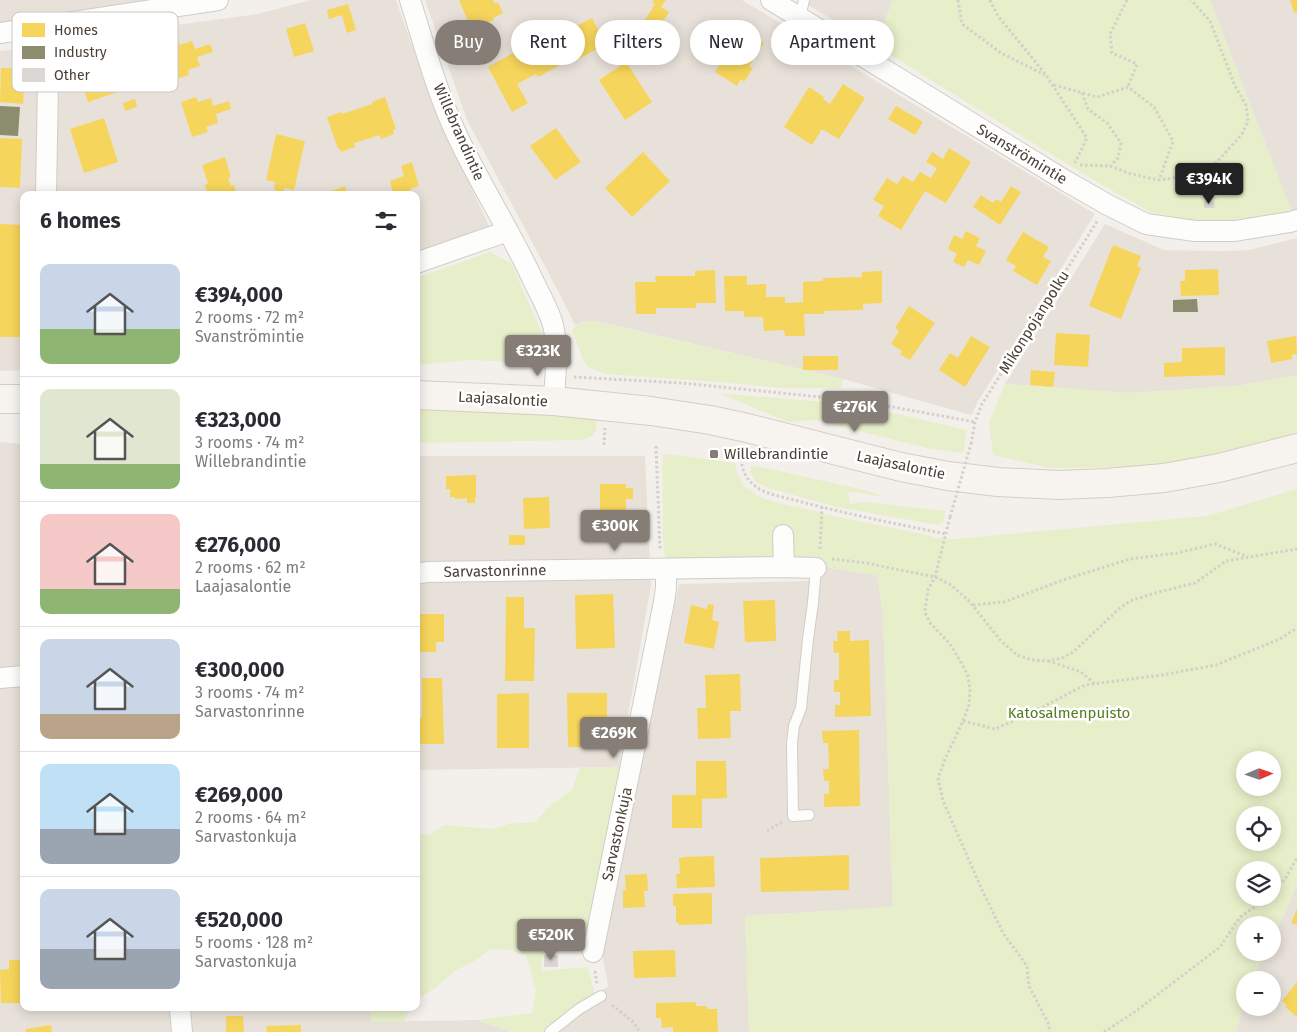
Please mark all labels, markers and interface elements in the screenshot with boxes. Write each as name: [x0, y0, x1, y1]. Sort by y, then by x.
legend: [12, 12, 178, 92]
chip: Buy: [435, 20, 501, 65]
chip: Rent: [511, 20, 585, 65]
chip: Filters: [595, 20, 680, 65]
chip: New: [690, 20, 761, 65]
chip: Apartment: [771, 20, 894, 65]
text: Homes: [54, 22, 98, 39]
text: Industry: [54, 44, 107, 61]
text: Other: [54, 67, 91, 84]
street label: Willebrandintie: [430, 81, 488, 183]
street label: Svanströmintie: [974, 120, 1070, 188]
pin: €394K: [1174, 162, 1244, 205]
text: €394K: [1186, 169, 1232, 188]
icon: filters: [372, 207, 400, 235]
text: 6 homes: [40, 208, 121, 234]
street label: Mikonpojanpolku: [995, 267, 1073, 377]
text: €394,000: [195, 282, 283, 308]
icon: home: [80, 284, 140, 344]
text: 2 rooms · 72 m²: [195, 308, 304, 327]
text: Svanströmintie: [195, 327, 304, 346]
pin: €323K: [503, 334, 573, 377]
text: €323K: [516, 341, 560, 360]
street label: Laajasalontie: [457, 388, 549, 410]
pin: €276K: [820, 390, 890, 433]
text: €276K: [833, 397, 877, 416]
text: €323,000: [195, 407, 281, 433]
icon: home: [80, 409, 140, 469]
text: 3 rooms · 74 m²: [195, 433, 304, 452]
place label: Willebrandintie: [724, 445, 828, 463]
street label: Laajasalontie: [855, 447, 947, 483]
marker: Willebrandintie: [708, 448, 720, 460]
text: Willebrandintie: [195, 452, 306, 471]
pin: €300K: [580, 510, 650, 552]
text: €300K: [592, 516, 638, 535]
text: €276,000: [195, 532, 281, 558]
icon: home: [80, 534, 140, 594]
text: 2 rooms · 62 m²: [195, 558, 306, 577]
street label: Sarvastonrinne: [443, 561, 547, 581]
text: Laajasalontie: [195, 577, 291, 596]
text: €300,000: [195, 657, 285, 683]
icon: home: [80, 659, 140, 719]
text: 3 rooms · 74 m²: [195, 683, 304, 702]
text: Sarvastonrinne: [195, 702, 305, 721]
park label: Katosalmenpuisto: [1008, 704, 1130, 722]
pin: €269K: [579, 716, 649, 759]
text: €269K: [591, 723, 637, 742]
north arrow: [1236, 751, 1281, 796]
map controls: [1236, 751, 1281, 1016]
text: €269,000: [195, 782, 283, 808]
icon: home: [80, 784, 140, 844]
street label: Sarvastonkuja: [598, 785, 636, 883]
button: locate: [1236, 806, 1281, 851]
text: 2 rooms · 64 m²: [195, 808, 306, 827]
text: Sarvastonkuja: [195, 827, 297, 846]
button: layers: [1236, 861, 1281, 906]
text: €520,000: [195, 907, 283, 933]
icon: home: [80, 909, 140, 969]
button: +: [1236, 916, 1281, 961]
pin: €520K: [516, 918, 586, 961]
text: €520K: [528, 925, 574, 944]
text: 5 rooms · 128 m²: [195, 933, 313, 952]
text: Sarvastonkuja: [195, 952, 297, 971]
button: −: [1236, 971, 1281, 1016]

